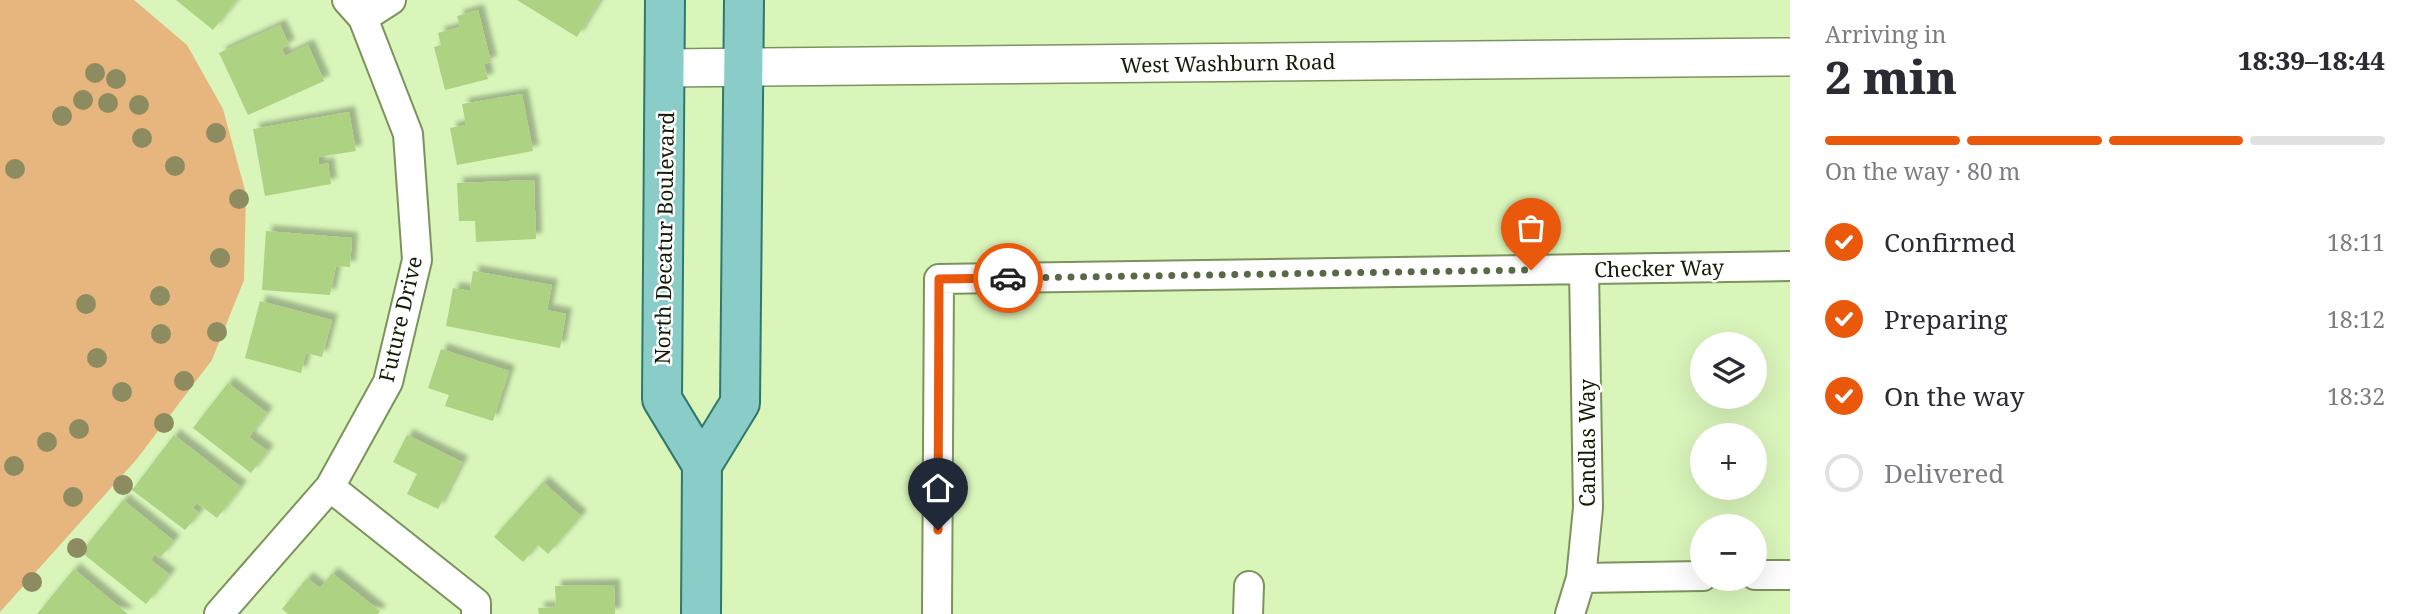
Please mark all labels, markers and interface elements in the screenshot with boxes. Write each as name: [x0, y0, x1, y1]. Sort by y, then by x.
text: Arriving in: [1825, 18, 1946, 50]
text: 18:39–18:44: [2238, 42, 2385, 78]
text: 2 min: [1825, 45, 1957, 107]
street label: West Washburn Road: [1120, 47, 1336, 79]
street label: North Decatur Boulevard: [648, 111, 680, 365]
text: On the way · 80 m: [1825, 155, 2020, 187]
pin: [1501, 198, 1561, 270]
icon: bag: [1512, 209, 1550, 247]
icon: check: [1825, 223, 1863, 261]
text: Confirmed: [1884, 224, 2016, 260]
text: 18:11: [2327, 226, 2385, 258]
courier: [973, 243, 1043, 313]
street label: Future Drive: [372, 253, 428, 385]
street label: Checker Way: [1594, 253, 1724, 283]
icon: car: [989, 259, 1027, 297]
icon: check: [1825, 300, 1863, 338]
text: Preparing: [1884, 301, 2008, 337]
text: 18:12: [2327, 303, 2385, 335]
map controls: [1690, 332, 1767, 591]
button: layers: [1690, 332, 1767, 409]
icon: check: [1825, 377, 1863, 415]
text: On the way: [1884, 378, 2024, 414]
street label: Candlas Way: [1573, 379, 1601, 507]
text: 18:32: [2327, 380, 2385, 412]
button: +: [1690, 423, 1767, 500]
text: Delivered: [1884, 455, 2004, 491]
pin: [908, 458, 968, 530]
icon: home: [919, 469, 957, 507]
button: −: [1690, 514, 1767, 591]

